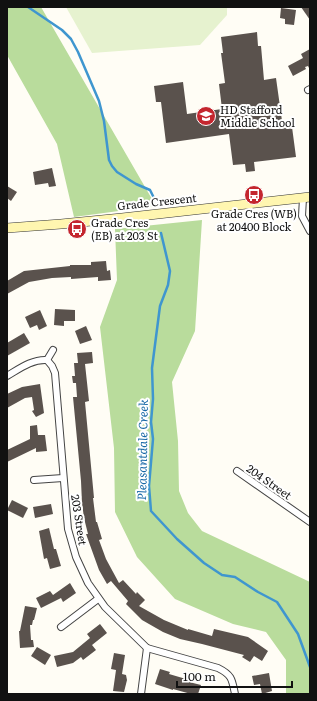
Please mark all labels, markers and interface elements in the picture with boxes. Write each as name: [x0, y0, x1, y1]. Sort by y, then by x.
place label: HD Stafford Middle School: [220, 101, 295, 130]
school or university icon: HD Stafford Middle School: [195, 105, 217, 127]
bus stop icon: Grade Cres (WB) at 20400 Block: [243, 184, 265, 206]
street label: Grade Crescent: [116, 189, 198, 213]
place label: Grade Cres (WB) at 20400 Block: [211, 205, 297, 234]
place label: Grade Cres (EB) at 203 St: [91, 214, 158, 243]
bus stop icon: Grade Cres (EB) at 203 St: [66, 218, 88, 240]
water label: Pleasantdale Creek: [132, 399, 152, 501]
street label: 204 Street: [244, 460, 296, 503]
street label: 203 Street: [68, 493, 92, 547]
scale bar: [177, 663, 292, 689]
text: 100 m: [183, 667, 216, 685]

